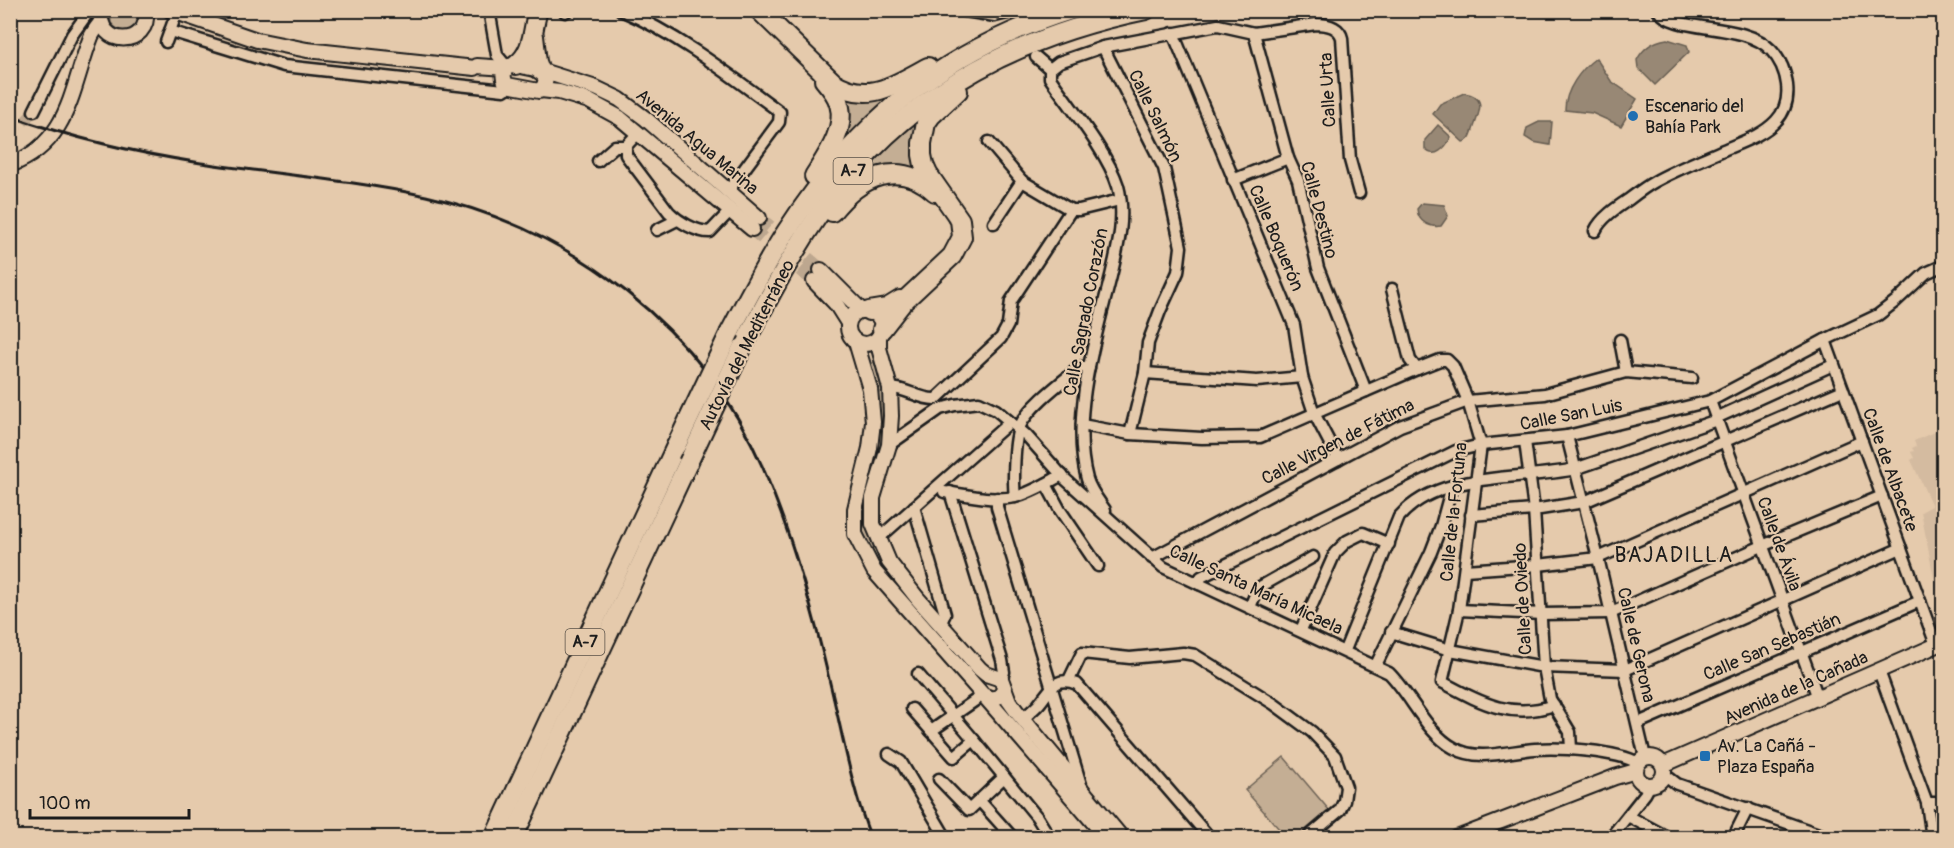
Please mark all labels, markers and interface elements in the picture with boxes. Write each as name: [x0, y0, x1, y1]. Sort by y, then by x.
street label: Calle Urta: [1315, 52, 1341, 128]
street label: Calle Salmón: [1123, 66, 1187, 166]
street label: Avenida Agua Marina: [631, 84, 763, 200]
place label: Escenario del Bahía Park: [1645, 95, 1744, 139]
marker: Escenario del Bahía Park: [1626, 109, 1640, 123]
road number: A-7: [834, 158, 872, 184]
street label: Calle Destino: [1295, 159, 1343, 261]
street label: Calle Boquerón: [1243, 181, 1309, 295]
street label: Calle Sagrado Corazón: [1058, 226, 1114, 398]
street label: Autovía del Mediterráneo: [694, 256, 800, 434]
street label: Calle Virgen de Fátima: [1258, 394, 1418, 490]
street label: Calle San Luis: [1518, 394, 1624, 436]
street label: Calle de Albacete: [1857, 405, 1923, 535]
street label: Calle de la Fortuna: [1435, 441, 1473, 583]
street label: Calle de Ávila: [1751, 494, 1807, 594]
street label: Calle Santa María Micaela: [1166, 540, 1346, 640]
street label: Calle de Oviedo: [1509, 542, 1537, 656]
district label: BAJADILLA: [1614, 542, 1734, 569]
street label: Calle de Gerona: [1612, 585, 1660, 705]
street label: Calle San Sebastián: [1700, 608, 1844, 686]
road number: A-7: [566, 629, 604, 655]
street label: Avenida de la Cañada: [1720, 646, 1872, 730]
place label: Av. La Cañá - Plaza España: [1717, 735, 1816, 779]
marker: Av. La Cañá - Plaza España: [1698, 749, 1712, 763]
scale bar: [30, 782, 189, 820]
text: 100 m: [39, 792, 91, 815]

